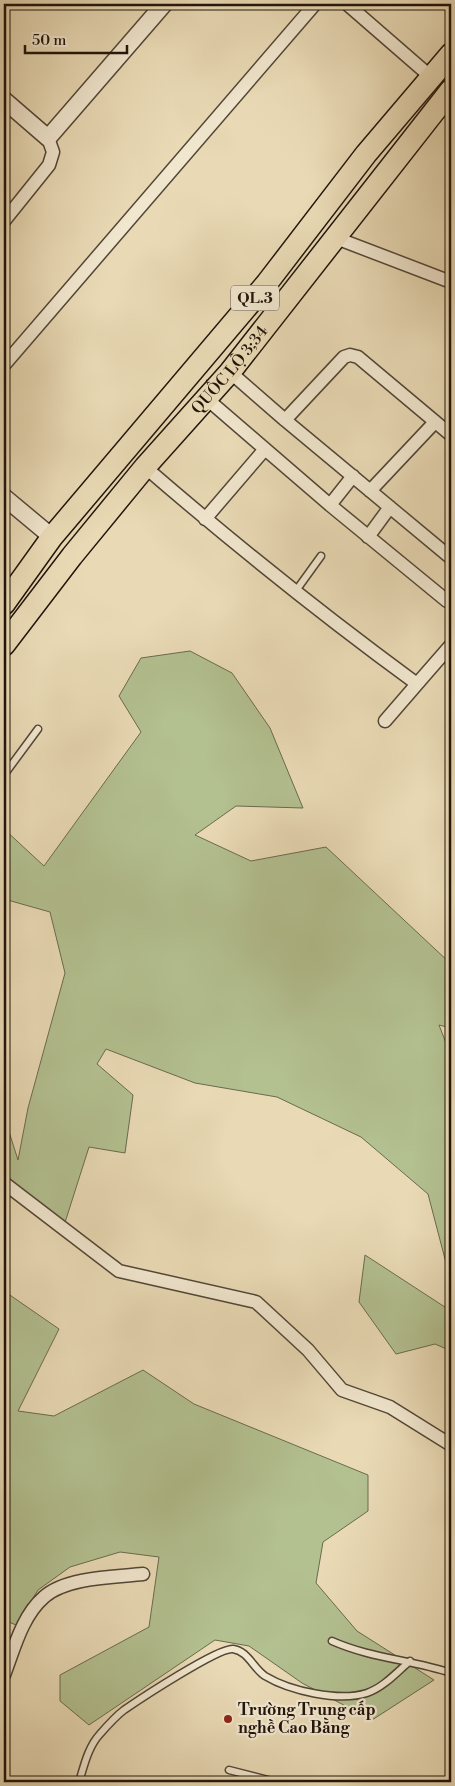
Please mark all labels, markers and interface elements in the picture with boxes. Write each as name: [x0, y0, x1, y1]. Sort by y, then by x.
scale bar: [25, 22, 128, 54]
text: 50 m: [32, 31, 66, 50]
road number: QL.3: [231, 286, 279, 310]
street label: QUỐC LỘ 3;34: [187, 321, 273, 418]
place label: Trường Trung cấp nghề Cao Bằng: [238, 1700, 376, 1738]
marker: Trường Trung cấp nghề Cao Bằng: [222, 1713, 234, 1725]

